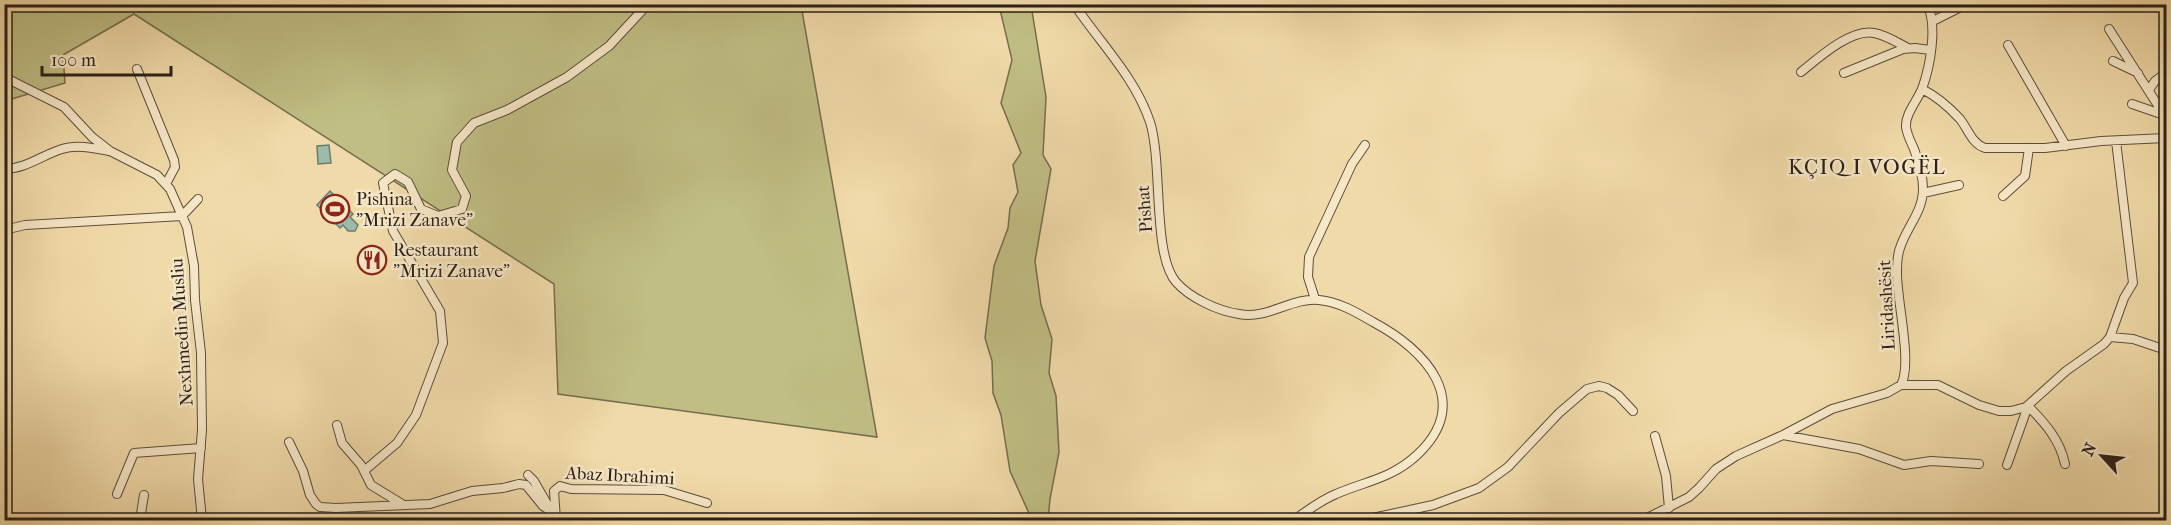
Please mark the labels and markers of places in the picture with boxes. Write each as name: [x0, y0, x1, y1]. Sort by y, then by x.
place label: Pishina "Mrizi Zanave": [356, 189, 473, 231]
sports icon: Pishina "Mrizi Zanave": [319, 193, 351, 225]
place label: Restaurant "Mrizi Zanave": [393, 240, 510, 282]
restaurant icon: Restaurant "Mrizi Zanave": [356, 244, 388, 276]

